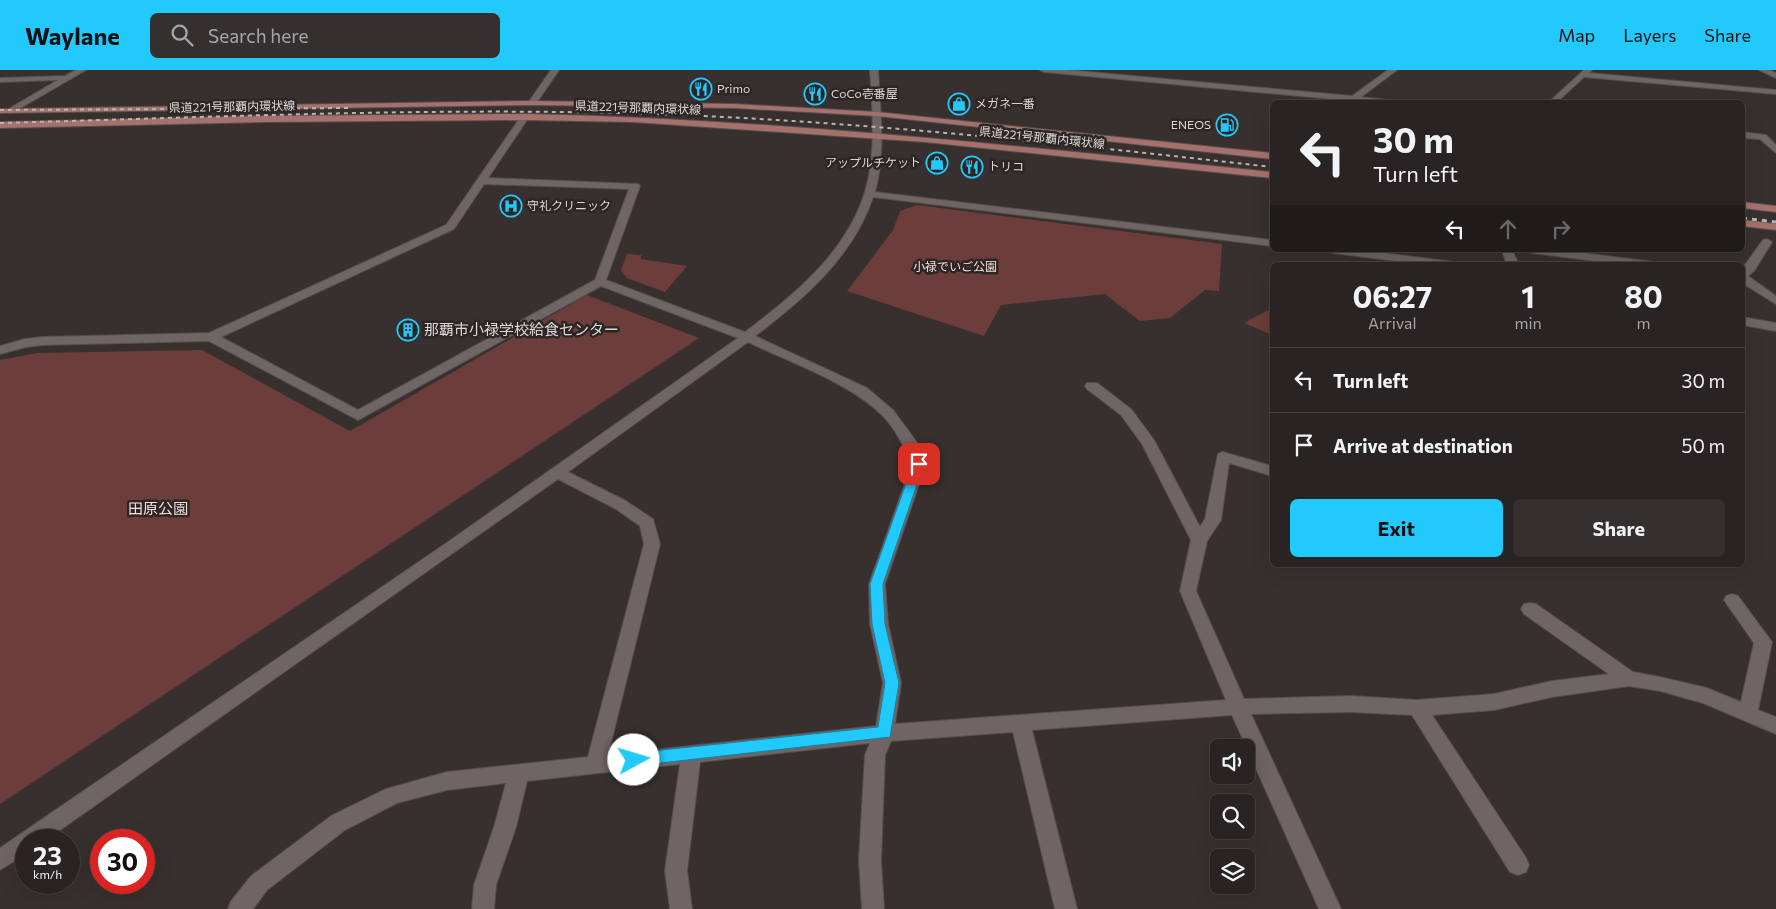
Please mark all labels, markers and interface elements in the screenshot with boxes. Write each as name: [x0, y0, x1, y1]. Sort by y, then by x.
search box: [150, 13, 500, 58]
text: Waylane: [25, 21, 120, 50]
icon: search: [168, 21, 196, 49]
text: Search here: [208, 24, 308, 47]
text: Map: [1558, 24, 1595, 46]
text: Layers: [1623, 24, 1676, 46]
text: Share: [1704, 24, 1751, 46]
restaurant icon: Primo: [689, 77, 713, 101]
place label: Primo: [717, 81, 750, 95]
restaurant icon: CoCo壱番屋: [803, 82, 827, 106]
place label: CoCo壱番屋: [831, 86, 898, 100]
shop icon: メガネ一番: [947, 92, 971, 116]
place label: メガネ一番: [975, 96, 1035, 110]
street label: 県道221号那覇内環状線: [169, 98, 295, 114]
street label: 県道221号那覇内環状線: [575, 98, 701, 116]
fuel station icon: ENEOS: [1215, 113, 1239, 137]
place label: ENEOS: [1171, 117, 1211, 131]
text: 30 m: [1373, 117, 1454, 160]
icon: left: [1290, 120, 1355, 185]
street label: 県道221号那覇内環状線: [978, 123, 1106, 151]
shop icon: アップルチケット: [925, 151, 949, 175]
place label: アップルチケット: [825, 155, 921, 169]
restaurant icon: トリコ: [960, 155, 984, 179]
place label: トリコ: [988, 159, 1024, 173]
text: Turn left: [1373, 160, 1458, 187]
hospital icon: 守礼クリニック: [499, 194, 523, 218]
place label: 守礼クリニック: [527, 198, 611, 212]
icon: left: [1441, 215, 1469, 243]
icon: ahead: [1494, 215, 1522, 243]
icon: right: [1547, 215, 1575, 243]
park label: 小禄でいご公園: [913, 259, 997, 273]
text: 06:27: [1352, 277, 1432, 314]
text: 1: [1521, 277, 1535, 314]
text: 80: [1624, 277, 1663, 314]
text: Arrival: [1368, 313, 1416, 332]
text: min: [1515, 313, 1542, 332]
text: m: [1636, 313, 1650, 332]
building icon: 那覇市小禄学校給食センター: [396, 318, 420, 342]
place label: 那覇市小禄学校給食センター: [424, 320, 619, 338]
icon: left: [1290, 366, 1318, 394]
text: Turn left: [1333, 369, 1408, 392]
text: 30 m: [1682, 369, 1725, 392]
icon: arrive: [1290, 431, 1318, 459]
text: Arrive at destination: [1333, 434, 1513, 457]
text: 50 m: [1681, 434, 1725, 457]
pin: [898, 443, 940, 485]
icon: arrive: [905, 450, 933, 478]
park label: 田原公園: [128, 499, 188, 517]
button: Exit: [1290, 499, 1503, 557]
button: Share: [1513, 499, 1725, 557]
position arrow: [607, 733, 659, 785]
map controls: [1210, 739, 1255, 894]
button: sound: [1210, 739, 1255, 784]
button: search: [1210, 794, 1255, 839]
speed limit sign: 30: [90, 829, 155, 894]
text: 23: [33, 840, 62, 870]
button: layers: [1210, 849, 1255, 894]
text: km/h: [33, 867, 62, 881]

